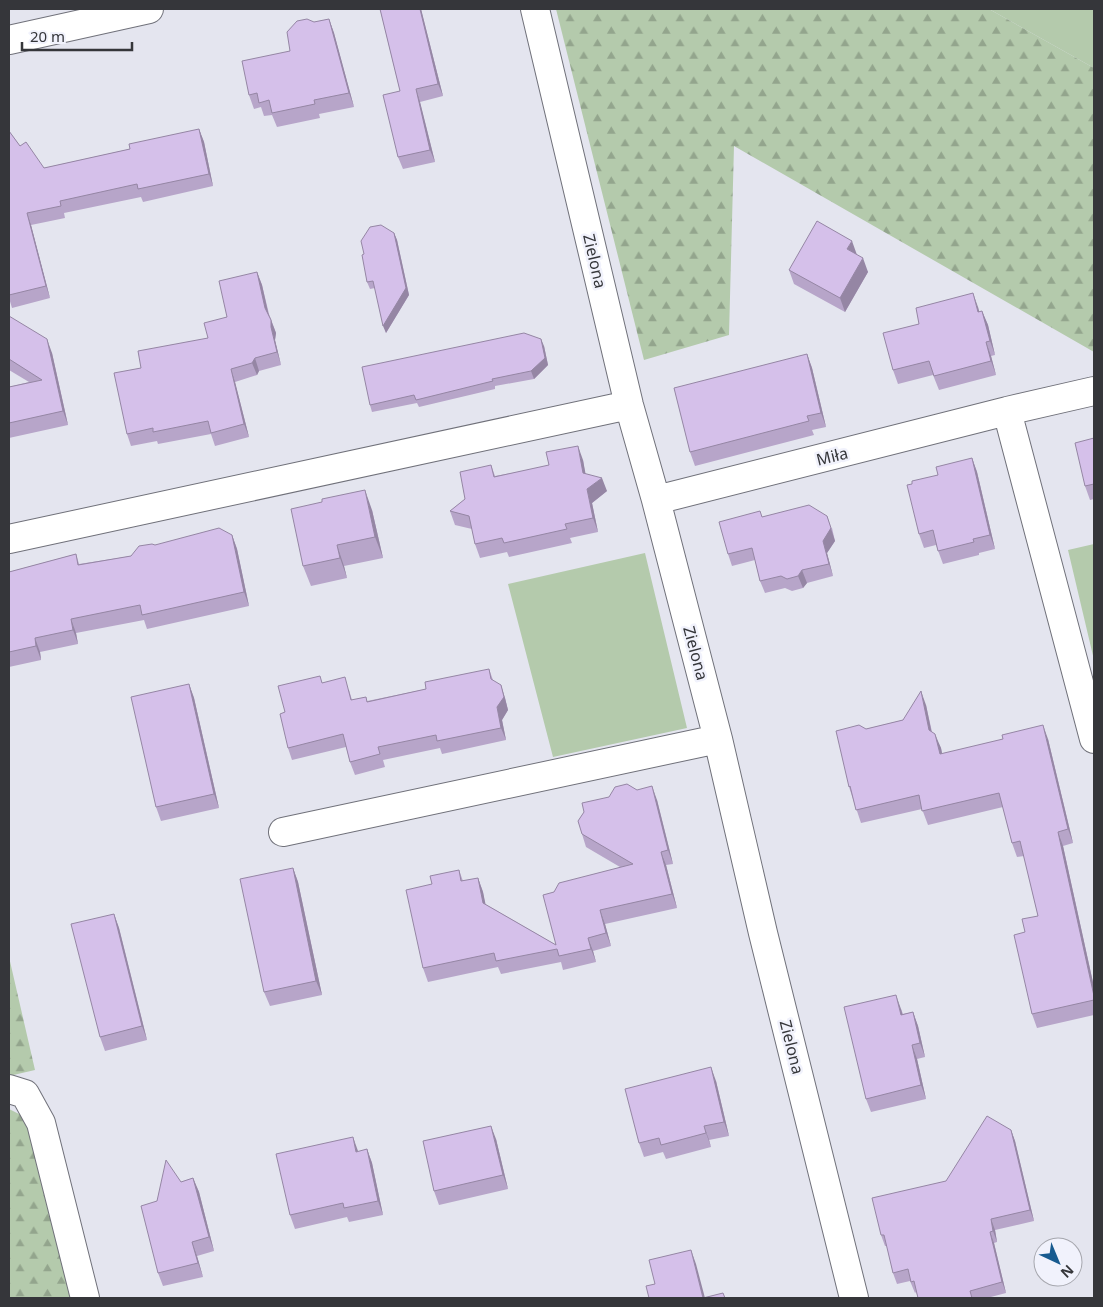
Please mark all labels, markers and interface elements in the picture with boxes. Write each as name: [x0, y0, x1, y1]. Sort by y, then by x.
scale bar: [22, 20, 132, 52]
text: 20 m: [30, 26, 65, 46]
street label: Zielona: [578, 232, 612, 290]
street label: Miła: [814, 441, 850, 471]
street label: Zielona: [678, 624, 714, 682]
street label: Zielona: [775, 1018, 809, 1076]
north arrow: [1033, 1237, 1083, 1287]
text: N: [1057, 1261, 1078, 1283]

